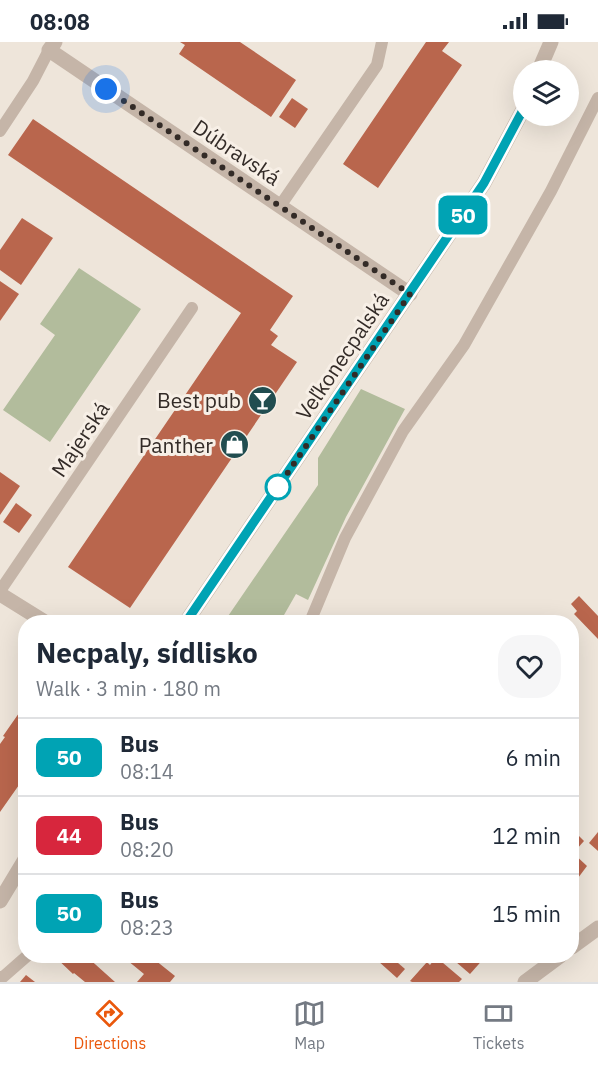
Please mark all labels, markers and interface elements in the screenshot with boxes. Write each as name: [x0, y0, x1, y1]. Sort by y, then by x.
text: 08:08: [30, 7, 90, 36]
map controls: [513, 60, 579, 126]
button: layers: [513, 60, 579, 126]
your location: [91, 74, 121, 104]
street label: Dúbravská: [188, 113, 286, 191]
line badge: 50: [436, 196, 490, 234]
text: 50: [450, 201, 476, 229]
street label: Veľkonecpalská: [289, 287, 395, 425]
bar icon: Best pub: [246, 384, 278, 416]
place label: Best pub: [157, 386, 241, 414]
street label: Majerská: [45, 396, 115, 482]
shop icon: Panther: [218, 429, 250, 461]
place label: Panther: [139, 431, 213, 459]
unlabelled marker: [265, 474, 291, 500]
text: Necpaly, sídlisko: [36, 634, 258, 671]
button: heart: [498, 635, 561, 698]
text: Walk · 3 min · 180 m: [36, 675, 221, 702]
text: Bus: [120, 729, 159, 758]
text: 50: [56, 743, 82, 771]
text: 6 min: [505, 743, 561, 772]
text: 08:14: [120, 758, 174, 785]
text: Bus: [120, 807, 159, 836]
text: 44: [56, 821, 82, 849]
text: 12 min: [492, 821, 561, 850]
text: 08:20: [120, 836, 174, 863]
text: Bus: [120, 885, 159, 914]
text: 50: [56, 899, 82, 927]
text: 15 min: [492, 899, 561, 928]
text: 08:23: [120, 914, 174, 941]
tab: Directions: [73, 997, 146, 1053]
tab: Map: [293, 997, 326, 1053]
tab: Tickets: [473, 997, 525, 1053]

